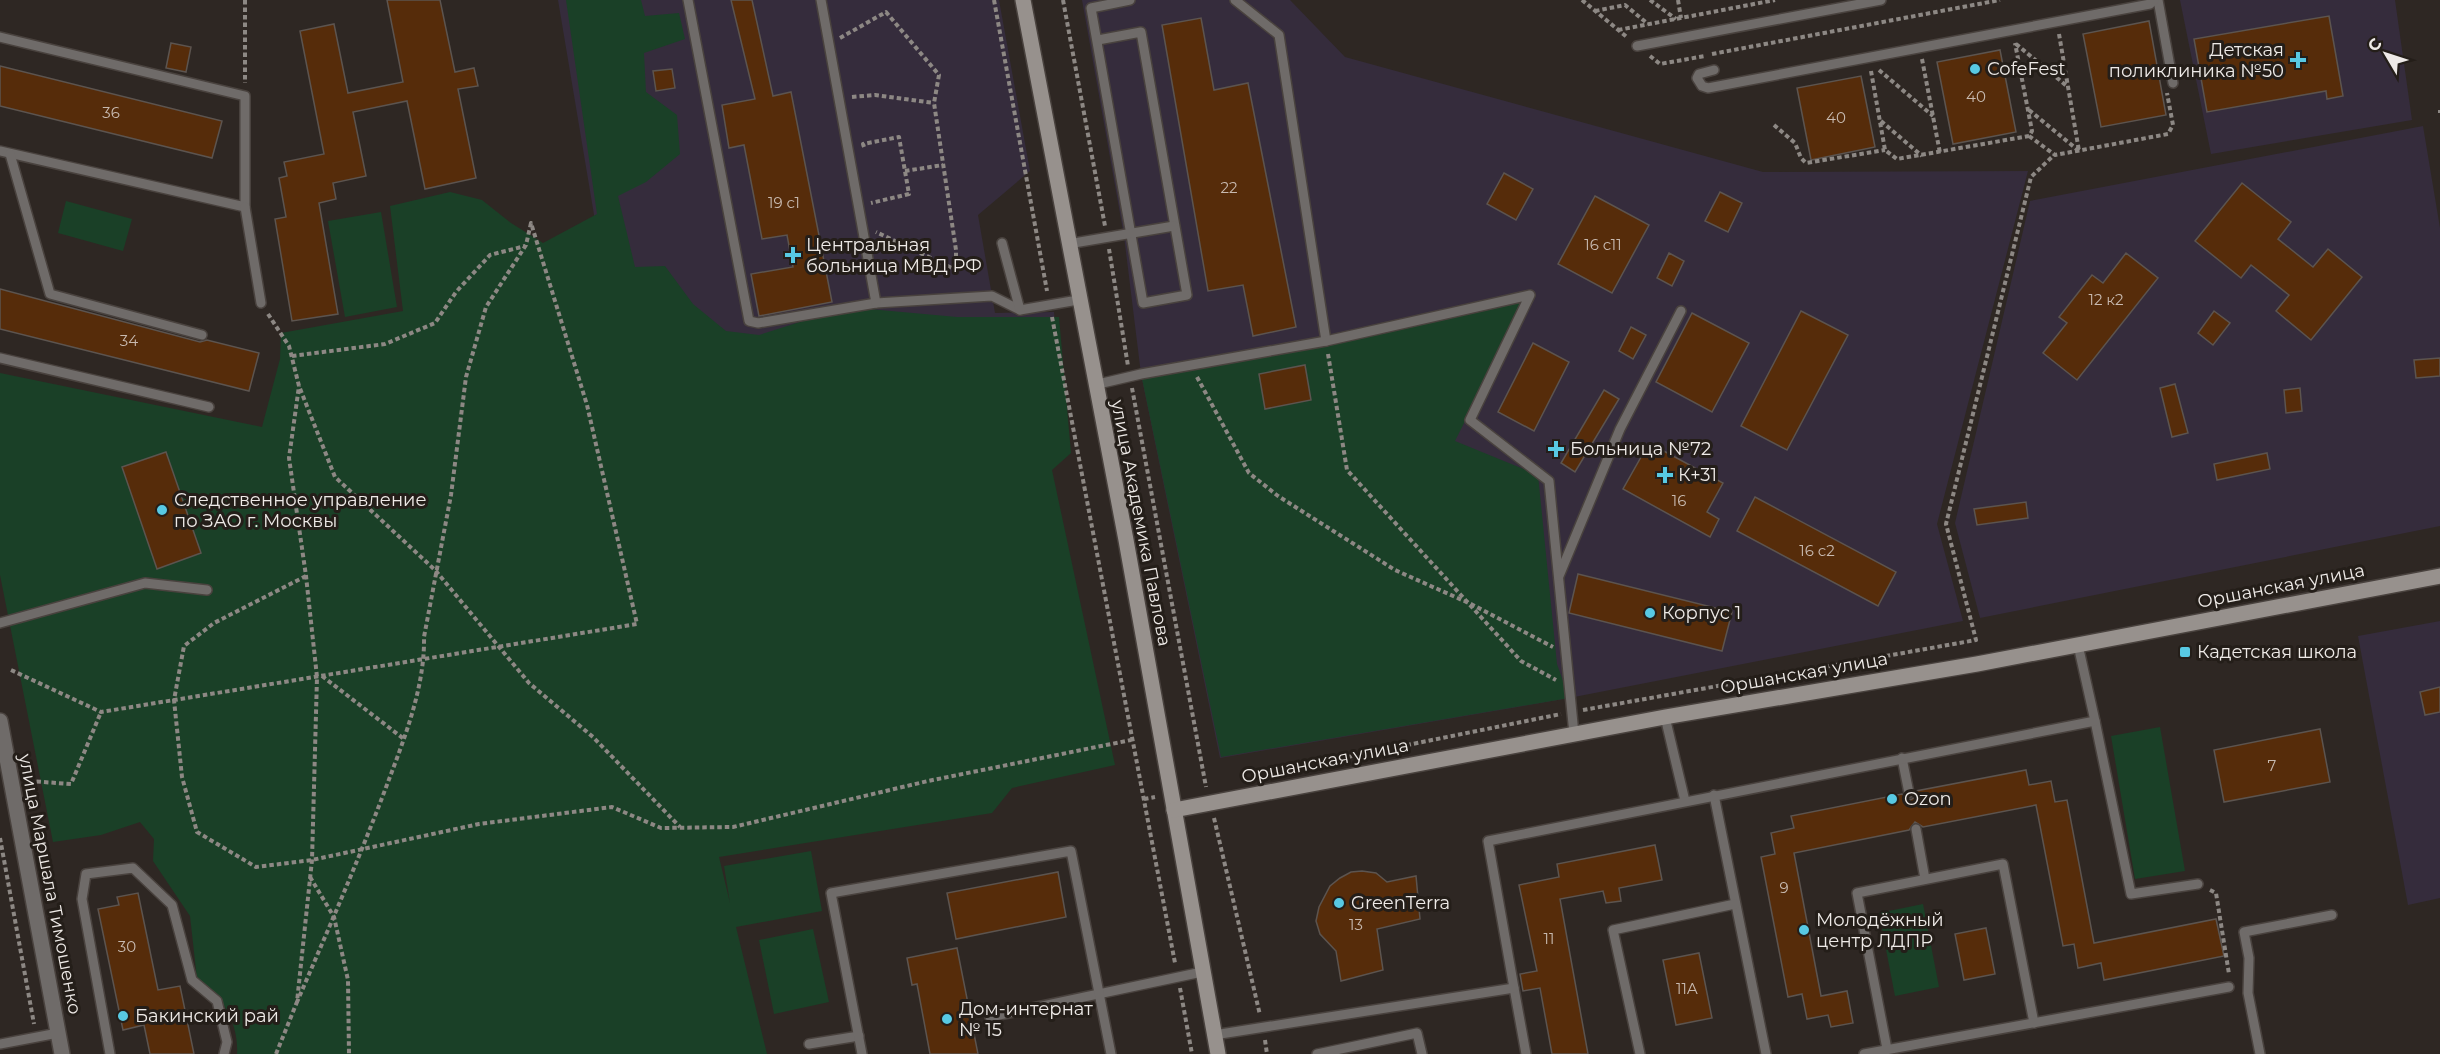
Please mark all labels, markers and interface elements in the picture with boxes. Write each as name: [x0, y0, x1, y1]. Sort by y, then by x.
north arrow: [2356, 24, 2416, 84]
text: С: [2364, 34, 2386, 55]
place label: Детская поликлиника №50: [2109, 39, 2284, 82]
marker: Детская поликлиника №50: [2289, 51, 2307, 69]
place label: CofeFest: [1987, 58, 2066, 80]
marker: CofeFest: [1968, 62, 1982, 76]
house number: 40: [1966, 87, 1986, 106]
house number: 36: [102, 103, 120, 122]
house number: 40: [1826, 108, 1846, 127]
house number: 22: [1220, 178, 1238, 197]
house number: 19 с1: [768, 193, 800, 212]
place label: Центральная больница МВД РФ: [806, 234, 982, 277]
house number: 16 с11: [1584, 235, 1622, 254]
marker: Центральная больница МВД РФ: [784, 246, 802, 264]
house number: 12 к2: [2088, 290, 2124, 309]
house number: 34: [120, 331, 138, 350]
street label: улица Академика Павлова: [1106, 397, 1176, 648]
place label: Больница №72: [1570, 438, 1711, 460]
marker: Больница №72: [1547, 440, 1565, 458]
place label: К+31: [1678, 464, 1717, 486]
marker: К+31: [1656, 466, 1674, 484]
place label: Следственное управление по ЗАО г. Москвы: [174, 489, 427, 532]
house number: 16: [1672, 491, 1686, 510]
marker: Следственное управление по ЗАО г. Москвы: [155, 503, 169, 517]
house number: 16 с2: [1799, 541, 1835, 560]
street label: Оршанская улица: [2196, 559, 2366, 613]
place label: Корпус 1: [1662, 602, 1741, 624]
marker: Корпус 1: [1643, 606, 1657, 620]
place label: Кадетская школа: [2197, 641, 2357, 663]
marker: Кадетская школа: [2178, 645, 2192, 659]
street label: Оршанская улица: [1719, 647, 1889, 699]
street label: Оршанская улица: [1240, 734, 1410, 788]
street label: улица Маршала Тимошенко: [14, 751, 86, 1016]
house number: 7: [2268, 756, 2277, 775]
place label: Ozon: [1904, 788, 1952, 810]
marker: Ozon: [1885, 792, 1899, 806]
house number: 9: [1779, 878, 1789, 897]
place label: GreenTerra: [1351, 892, 1450, 914]
marker: GreenTerra: [1332, 896, 1346, 910]
place label: Молодёжный центр ЛДПР: [1816, 909, 1944, 952]
house number: 13: [1349, 915, 1363, 934]
marker: Молодёжный центр ЛДПР: [1797, 923, 1811, 937]
house number: 11: [1544, 929, 1554, 948]
house number: 30: [118, 937, 136, 956]
house number: 11А: [1676, 979, 1698, 998]
place label: Дом-интернат № 15: [959, 998, 1093, 1041]
place label: Бакинский рай: [135, 1005, 279, 1027]
marker: Бакинский рай: [116, 1009, 130, 1023]
marker: Дом-интернат № 15: [940, 1012, 954, 1026]

